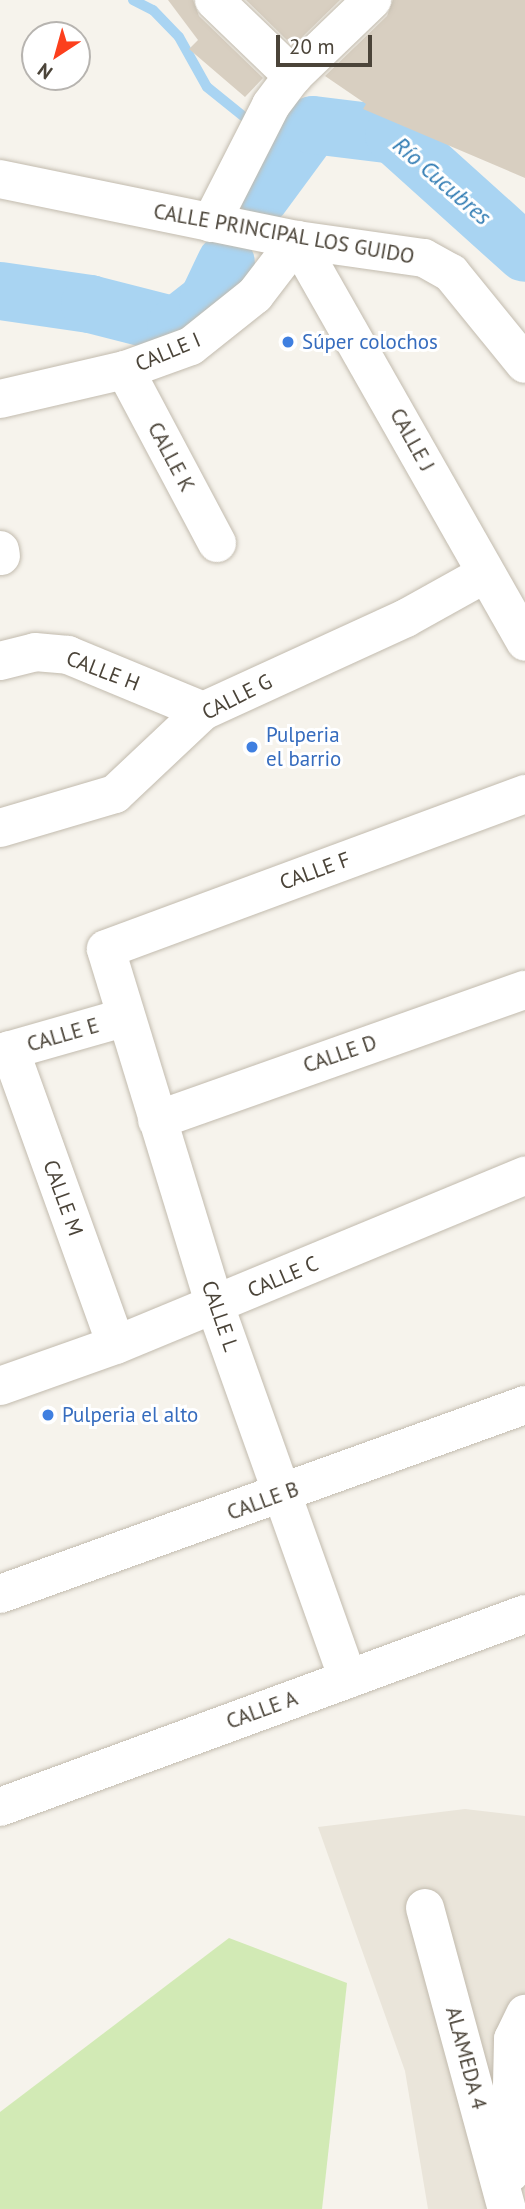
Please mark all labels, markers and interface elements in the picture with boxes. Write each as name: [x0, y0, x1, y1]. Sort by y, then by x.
north arrow: [21, 21, 91, 91]
scale bar: [280, 21, 376, 65]
text: 20 m: [289, 33, 335, 60]
text: N: [33, 58, 57, 85]
water label: Río Cucubres: [387, 131, 497, 231]
street label: CALLE PRINCIPAL LOS GUIDO: [151, 199, 417, 269]
street label: CALLE I: [132, 327, 204, 377]
place label: Súper colochos: [302, 329, 438, 355]
marker: Súper colochos: [280, 334, 296, 350]
street label: CALLE J: [384, 404, 440, 476]
street label: CALLE K: [142, 418, 200, 496]
street label: CALLE H: [63, 646, 143, 696]
street label: CALLE G: [198, 669, 276, 725]
place label: Pulperia el barrio: [266, 722, 341, 772]
marker: Pulperia el barrio: [244, 739, 260, 755]
street label: CALLE F: [276, 847, 354, 895]
street label: CALLE E: [24, 1013, 102, 1057]
street label: CALLE D: [300, 1030, 380, 1078]
street label: CALLE M: [38, 1157, 88, 1239]
street label: CALLE C: [244, 1251, 322, 1303]
street label: CALLE L: [196, 1277, 244, 1355]
place label: Pulperia el alto: [62, 1402, 198, 1428]
marker: Pulperia el alto: [40, 1407, 56, 1423]
street label: CALLE B: [224, 1476, 302, 1526]
street label: CALLE A: [223, 1685, 301, 1735]
street label: ALAMEDA 4: [440, 2004, 492, 2112]

